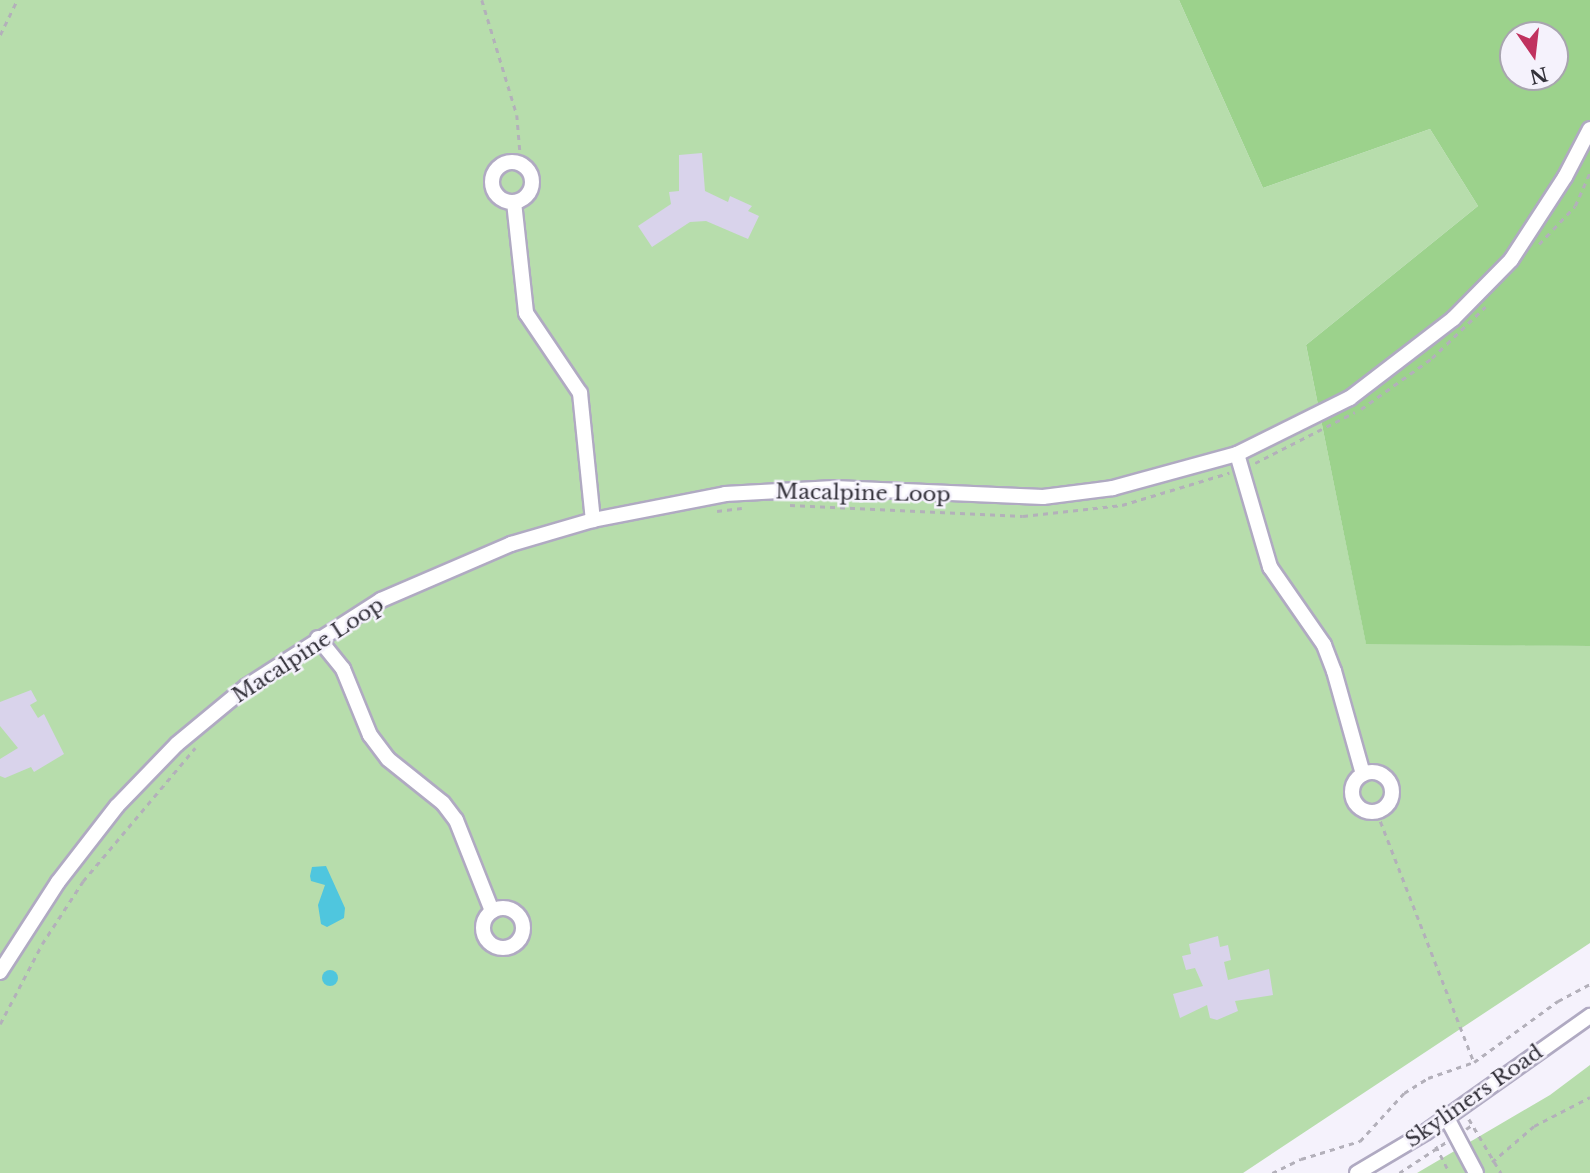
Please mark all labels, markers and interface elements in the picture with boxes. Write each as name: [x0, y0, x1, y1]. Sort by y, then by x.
north arrow: [1499, 21, 1569, 91]
text: N: [1527, 62, 1550, 88]
street label: Macalpine Loop: [775, 479, 951, 507]
street label: Macalpine Loop: [228, 592, 388, 708]
street label: Skyliners Road: [1401, 1039, 1547, 1153]

